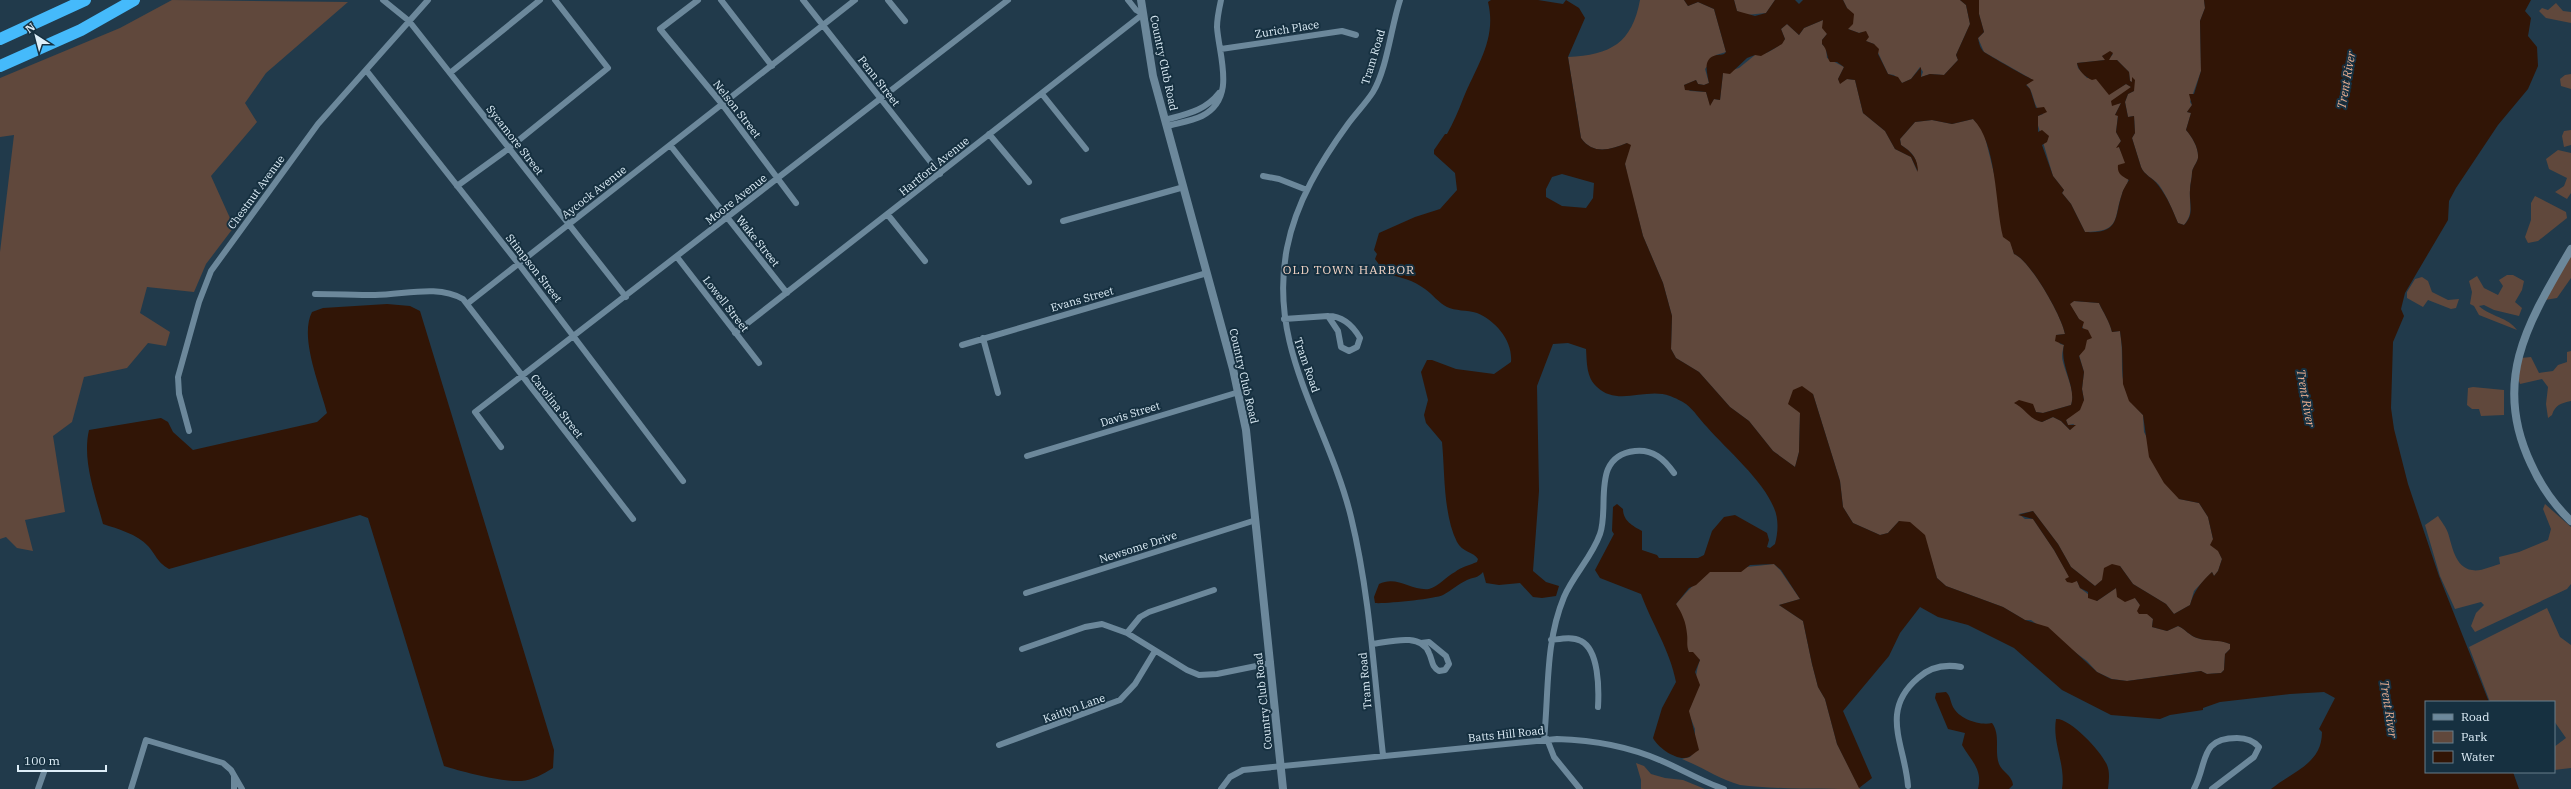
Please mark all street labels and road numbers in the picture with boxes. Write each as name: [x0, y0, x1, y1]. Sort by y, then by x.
street label: Country Club Road: [1147, 14, 1181, 112]
street label: Zurich Place: [1254, 17, 1320, 41]
street label: Tram Road: [1358, 27, 1388, 86]
street label: Penn Street: [855, 53, 903, 109]
street label: Nelson Street: [710, 77, 764, 141]
street label: Sycamore Street: [483, 102, 547, 178]
street label: Hartford Avenue: [896, 133, 972, 199]
street label: Chestnut Avenue: [224, 152, 288, 232]
street label: Aycock Avenue: [559, 162, 629, 222]
street label: Moore Avenue: [702, 171, 770, 227]
street label: Wake Street: [733, 213, 783, 269]
street label: Stimpson Street: [503, 231, 565, 305]
street label: Lowell Street: [700, 273, 752, 335]
street label: Evans Street: [1049, 283, 1115, 315]
street label: Country Club Road: [1226, 327, 1262, 425]
street label: Tram Road: [1291, 336, 1323, 395]
street label: Carolina Street: [528, 371, 586, 441]
street label: Davis Street: [1098, 398, 1162, 430]
street label: Newsome Drive: [1097, 528, 1179, 566]
street label: Country Club Road: [1251, 652, 1275, 750]
street label: Tram Road: [1356, 652, 1374, 710]
street label: Kaitlyn Lane: [1041, 690, 1107, 726]
street label: Batts Hill Road: [1467, 723, 1545, 745]

